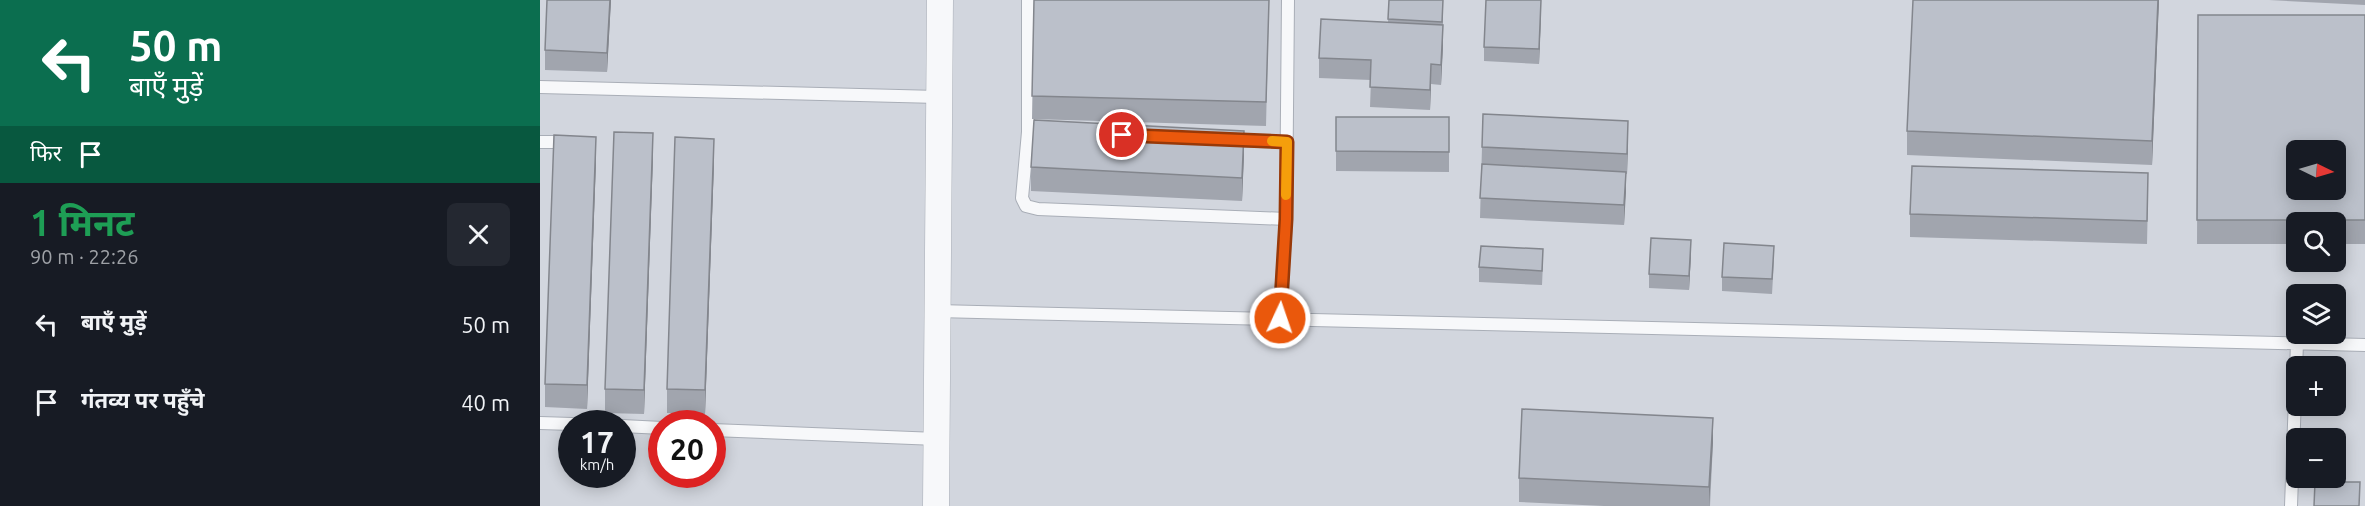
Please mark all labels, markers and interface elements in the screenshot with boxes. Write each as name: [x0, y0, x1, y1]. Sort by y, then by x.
text: 50 m: [129, 22, 223, 69]
icon: left: [30, 24, 108, 102]
text: बाएँ मुड़ें: [129, 71, 203, 101]
pin: [1096, 109, 1147, 160]
icon: arrive: [1105, 118, 1138, 151]
icon: arrive: [74, 138, 107, 171]
text: फिर: [30, 140, 62, 165]
north arrow: [2286, 140, 2346, 200]
map controls: [2286, 140, 2346, 488]
text: 1 मिनट: [30, 202, 134, 243]
button: close: [447, 203, 510, 266]
button: search: [2286, 212, 2346, 272]
text: 90 m · 22:26: [30, 245, 139, 268]
button: layers: [2286, 284, 2346, 344]
position arrow: [1248, 286, 1312, 350]
icon: left: [30, 308, 63, 341]
text: बाएँ मुड़ें: [81, 309, 147, 334]
text: 50 m: [461, 312, 510, 337]
button: +: [2286, 356, 2346, 416]
icon: arrive: [30, 386, 63, 419]
text: गंतव्य पर पहुँचे: [81, 387, 205, 412]
text: 40 m: [461, 390, 510, 415]
speed limit sign: 20: [648, 410, 726, 488]
text: 17: [580, 425, 614, 459]
button: −: [2286, 428, 2346, 488]
text: km/h: [580, 456, 614, 473]

